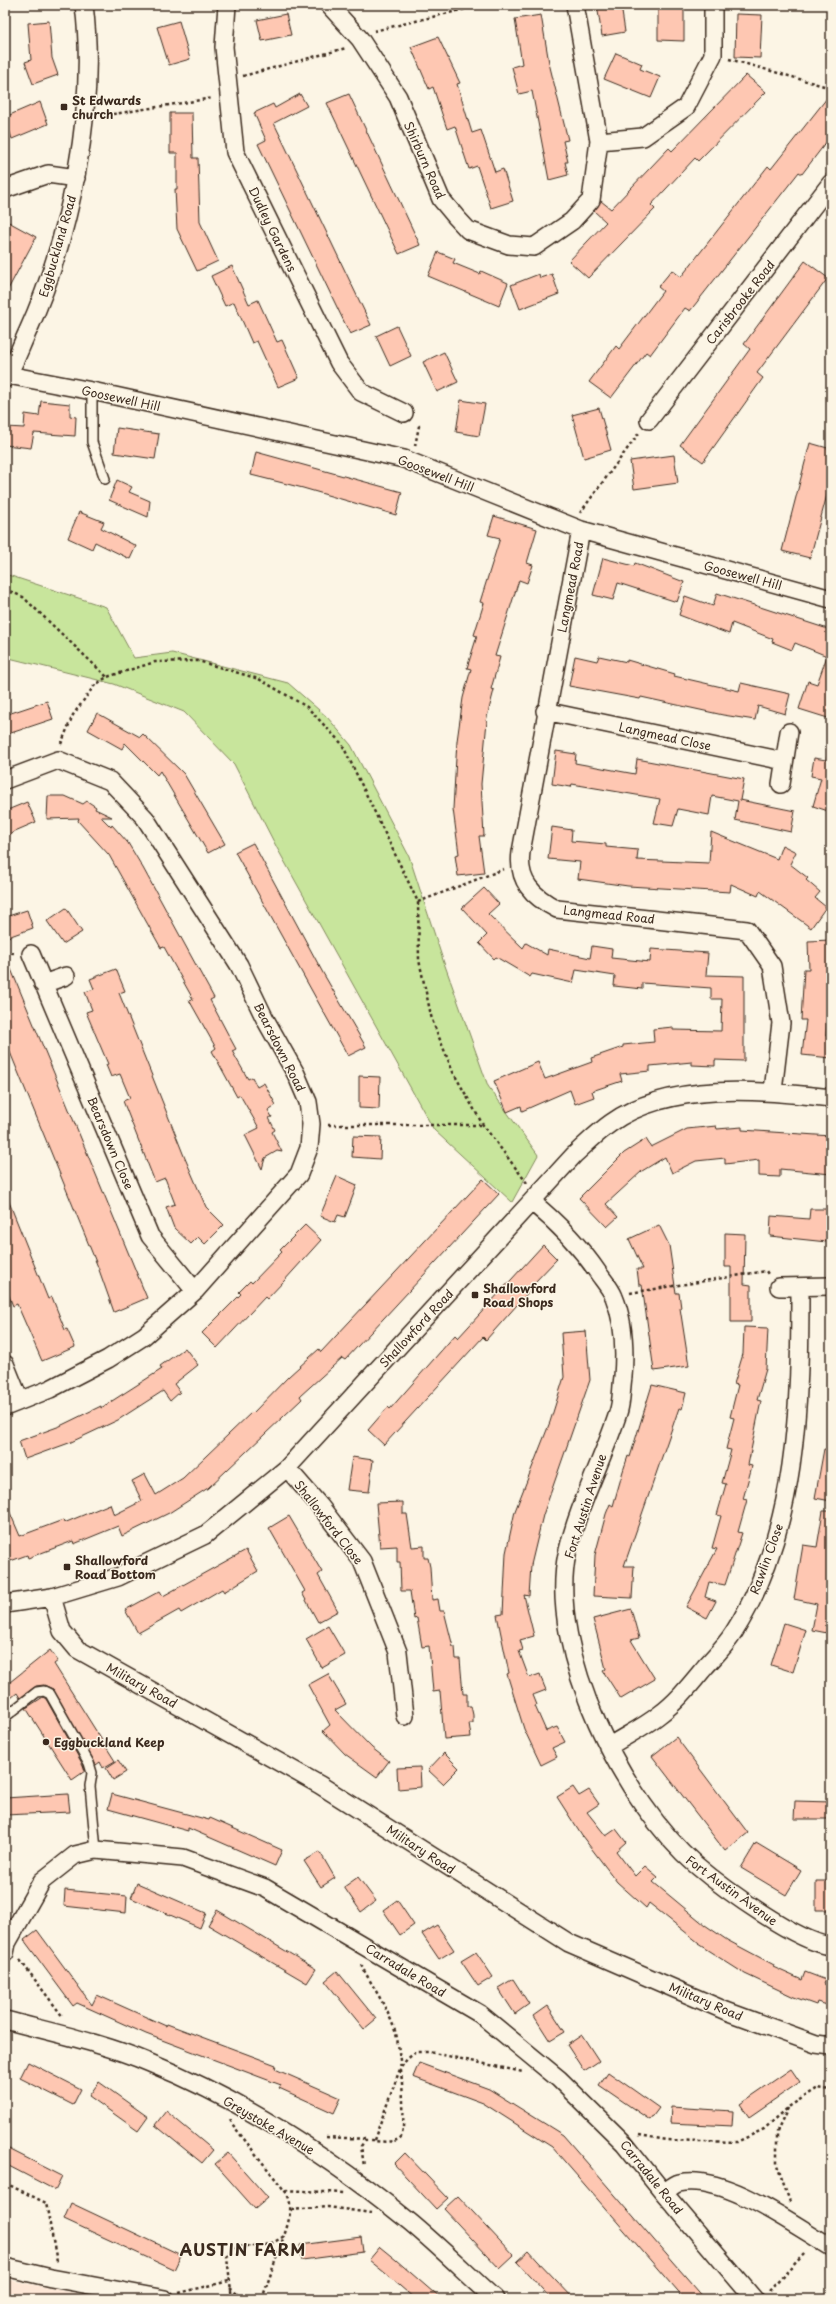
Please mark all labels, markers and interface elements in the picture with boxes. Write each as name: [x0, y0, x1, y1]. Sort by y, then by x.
place label: St Edwards church: [72, 91, 141, 123]
marker: St Edwards church: [59, 102, 69, 112]
street label: Shirburn Road: [400, 118, 450, 202]
street label: Dudley Gardens: [245, 183, 302, 275]
street label: Eggbuckland Road: [34, 193, 80, 299]
street label: Carisbrooke Road: [701, 256, 779, 348]
street label: Goosewell Hill: [80, 381, 162, 415]
street label: Goosewell Hill: [395, 450, 477, 496]
street label: Langmead Road: [552, 540, 588, 634]
street label: Goosewell Hill: [702, 556, 784, 594]
street label: Langmead Close: [617, 717, 713, 755]
street label: Langmead Road: [562, 900, 656, 928]
street label: Bearsdown Road: [250, 999, 310, 1095]
street label: Bearsdown Close: [83, 1094, 139, 1192]
place label: Shallowford Road Shops: [483, 1279, 556, 1311]
street label: Shallowford Road: [375, 1285, 457, 1371]
marker: Shallowford Road Shops: [470, 1290, 480, 1300]
street label: Fort Austin Avenue: [560, 1451, 611, 1561]
street label: Shallowford Close: [290, 1476, 368, 1568]
street label: Rawlin Close: [745, 1521, 787, 1597]
place label: Shallowford Road Bottom: [75, 1551, 156, 1583]
marker: Shallowford Road Bottom: [62, 1562, 72, 1572]
street label: Military Road: [103, 1658, 181, 1712]
place label: Eggbuckland Keep: [54, 1733, 165, 1751]
marker: Eggbuckland Keep: [41, 1737, 51, 1747]
street label: Military Road: [383, 1820, 459, 1878]
street label: Fort Austin Avenue: [682, 1851, 782, 1930]
street label: Carradale Road: [362, 1939, 450, 2001]
street label: Military Road: [666, 1977, 746, 2025]
street label: Greystoke Avenue: [220, 2091, 318, 2159]
street label: Carradale Road: [616, 2136, 688, 2218]
district label: AUSTIN FARM: [180, 2237, 306, 2261]

